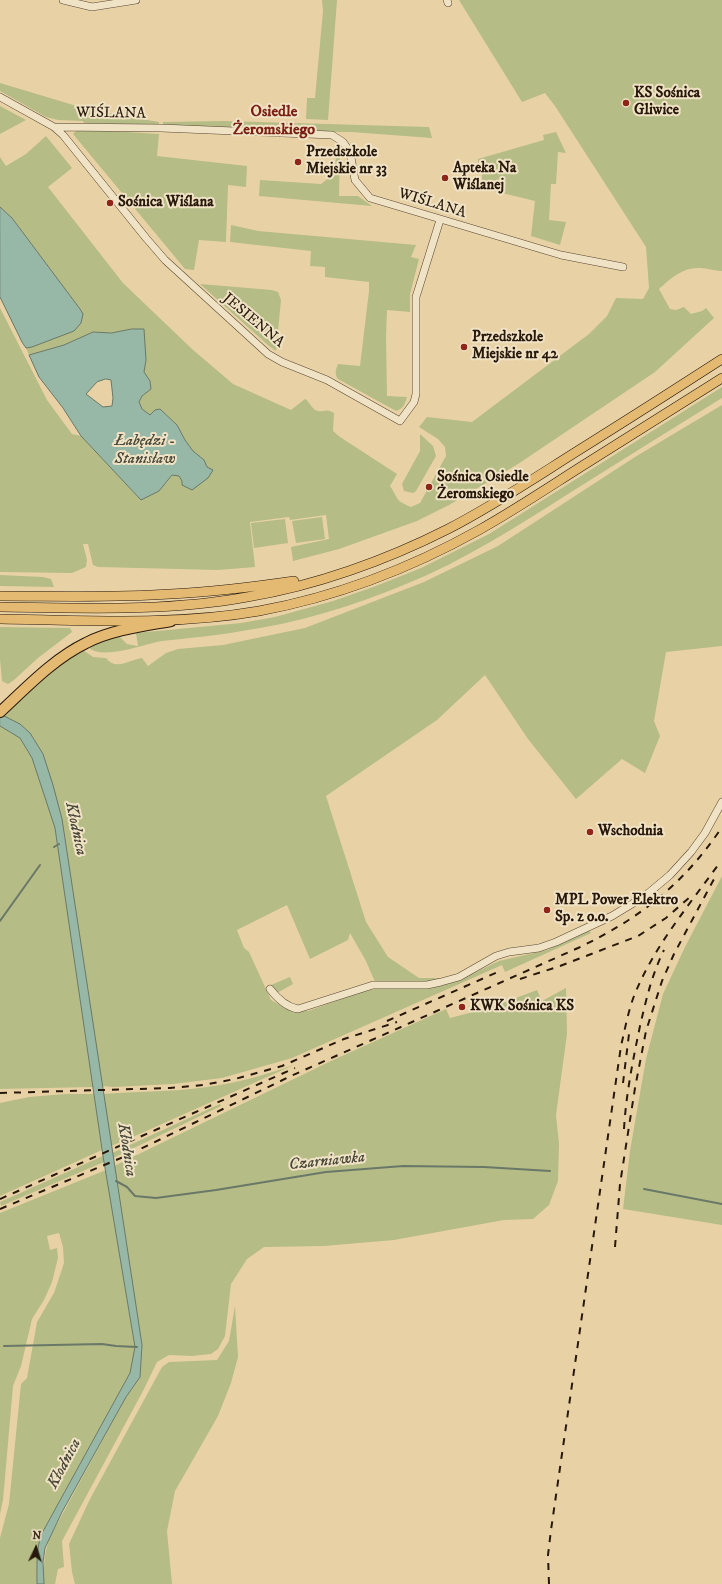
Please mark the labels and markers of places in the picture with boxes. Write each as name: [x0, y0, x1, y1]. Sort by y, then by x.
place label: KS Sośnica Gliwice: [634, 85, 700, 120]
marker: KS Sośnica Gliwice: [621, 98, 631, 108]
place label: Przedszkole Miejskie nr 33: [306, 144, 387, 179]
marker: Przedszkole Miejskie nr 33: [293, 157, 303, 167]
place label: Apteka Na Wiślanej: [453, 160, 516, 195]
marker: Apteka Na Wiślanej: [440, 173, 450, 183]
place label: Sośnica Wiślana: [118, 194, 214, 212]
marker: Sośnica Wiślana: [105, 198, 115, 208]
place label: Przedszkole Miejskie nr 42: [472, 329, 558, 364]
marker: Przedszkole Miejskie nr 42: [459, 342, 469, 352]
place label: Sośnica Osiedle Żeromskiego: [437, 469, 529, 504]
marker: Sośnica Osiedle Żeromskiego: [424, 482, 434, 492]
place label: Wschodnia: [598, 823, 663, 841]
marker: Wschodnia: [585, 827, 595, 837]
place label: MPL Power Elektro Sp. z o.o.: [555, 892, 678, 927]
marker: MPL Power Elektro Sp. z o.o.: [542, 905, 552, 915]
place label: KWK Sośnica KS: [470, 998, 574, 1016]
marker: KWK Sośnica KS: [457, 1002, 467, 1012]

